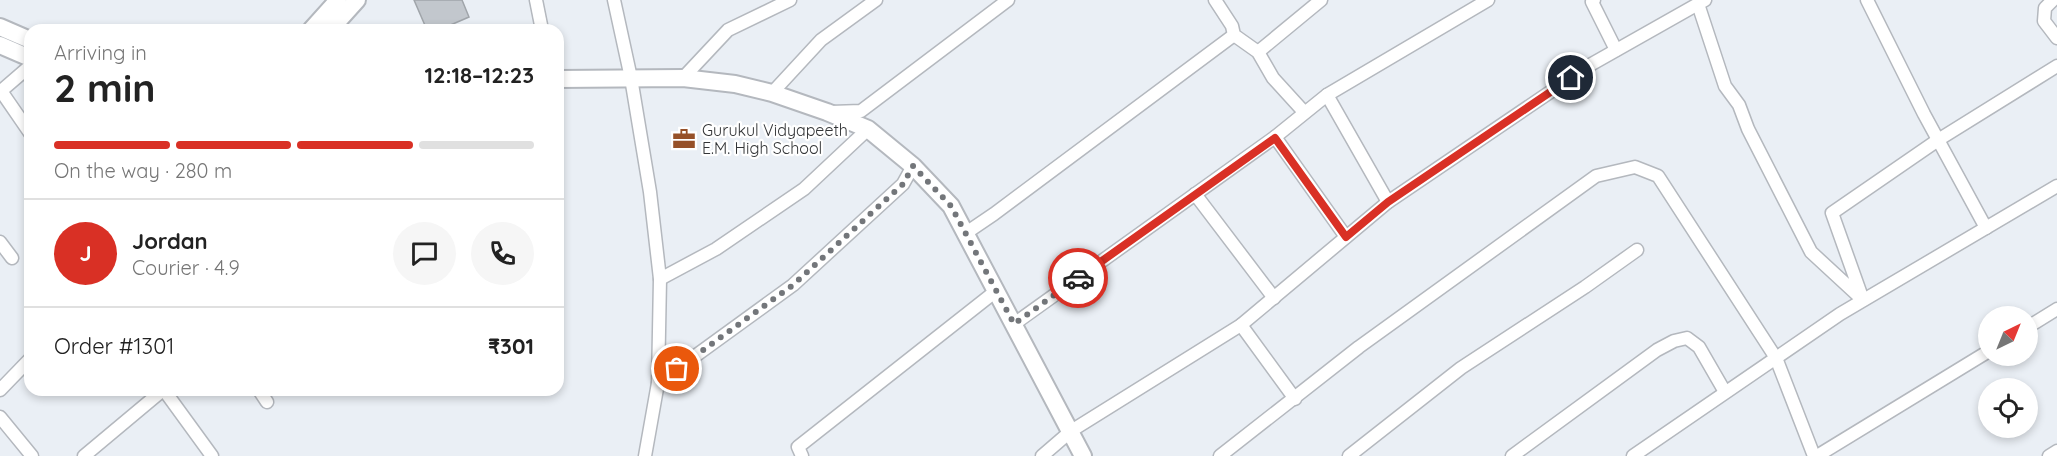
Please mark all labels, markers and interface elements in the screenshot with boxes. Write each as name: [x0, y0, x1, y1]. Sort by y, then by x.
text: Arriving in: [54, 40, 147, 65]
pin: [1545, 52, 1596, 103]
text: 12:18–12:23: [424, 61, 534, 89]
icon: home: [1554, 61, 1587, 94]
text: 2 min: [54, 63, 156, 112]
place label: Gurukul Vidyapeeth E.M. High School: [702, 120, 848, 158]
office icon: Gurukul Vidyapeeth E.M. High School: [671, 126, 697, 152]
text: On the way · 280 m: [54, 158, 232, 183]
button: chat: [393, 222, 456, 285]
button: phone: [471, 222, 534, 285]
text: Jordan: [132, 227, 208, 255]
text: J: [79, 239, 92, 267]
courier: [1048, 248, 1108, 308]
text: Courier · 4.9: [132, 255, 240, 280]
icon: car: [1062, 262, 1095, 295]
north arrow: [1978, 306, 2038, 366]
map controls: [1978, 306, 2038, 438]
text: Order #1301: [54, 332, 174, 360]
text: ₹301: [488, 332, 534, 360]
pin: [651, 343, 702, 394]
icon: bag: [660, 352, 693, 385]
button: locate: [1978, 378, 2038, 438]

